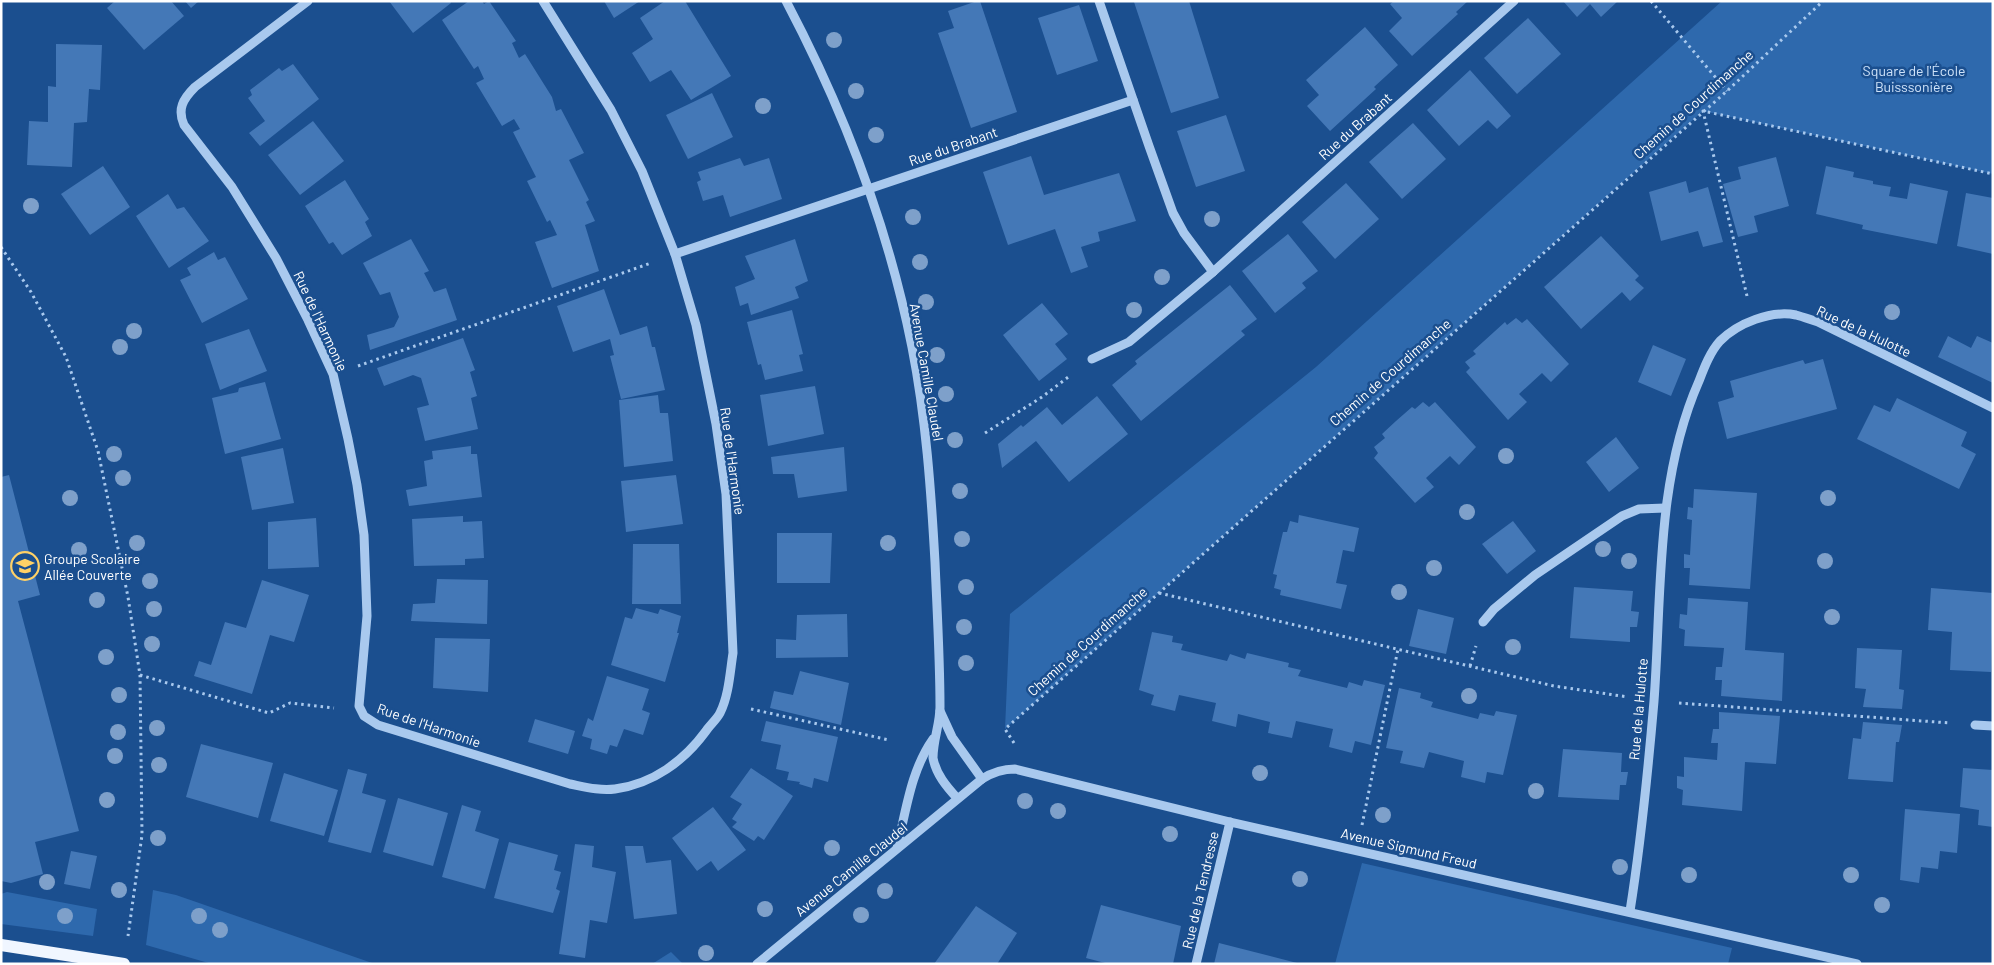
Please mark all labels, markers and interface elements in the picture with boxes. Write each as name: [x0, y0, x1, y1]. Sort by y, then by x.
street label: Chemin de Courdimanche: [1630, 46, 1756, 162]
park label: Square de l'École Buisssonière: [1863, 62, 1965, 95]
street label: Rue du Brabant: [1315, 89, 1395, 163]
street label: Rue du Brabant: [906, 123, 1000, 169]
street label: Rue de l'Harmonie: [290, 268, 352, 374]
street label: Avenue Camille Claudel: [907, 302, 947, 442]
street label: Rue de la Hulotte: [1814, 302, 1914, 360]
street label: Chemin de Courdimanche: [1326, 315, 1454, 429]
street label: Rue de l'Harmonie: [717, 406, 749, 516]
place label: Groupe Scolaire Allée Couverte: [44, 550, 140, 583]
school or university icon: Groupe Scolaire Allée Couverte: [10, 551, 40, 581]
street label: Chemin de Courdimanche: [1024, 583, 1150, 699]
street label: Rue de la Hulotte: [1625, 657, 1651, 761]
street label: Rue de l'Harmonie: [375, 699, 483, 751]
street label: Avenue Camille Claudel: [791, 819, 911, 919]
street label: Avenue Sigmund Freud: [1339, 824, 1479, 872]
street label: Rue de la Tendresse: [1178, 830, 1222, 950]

